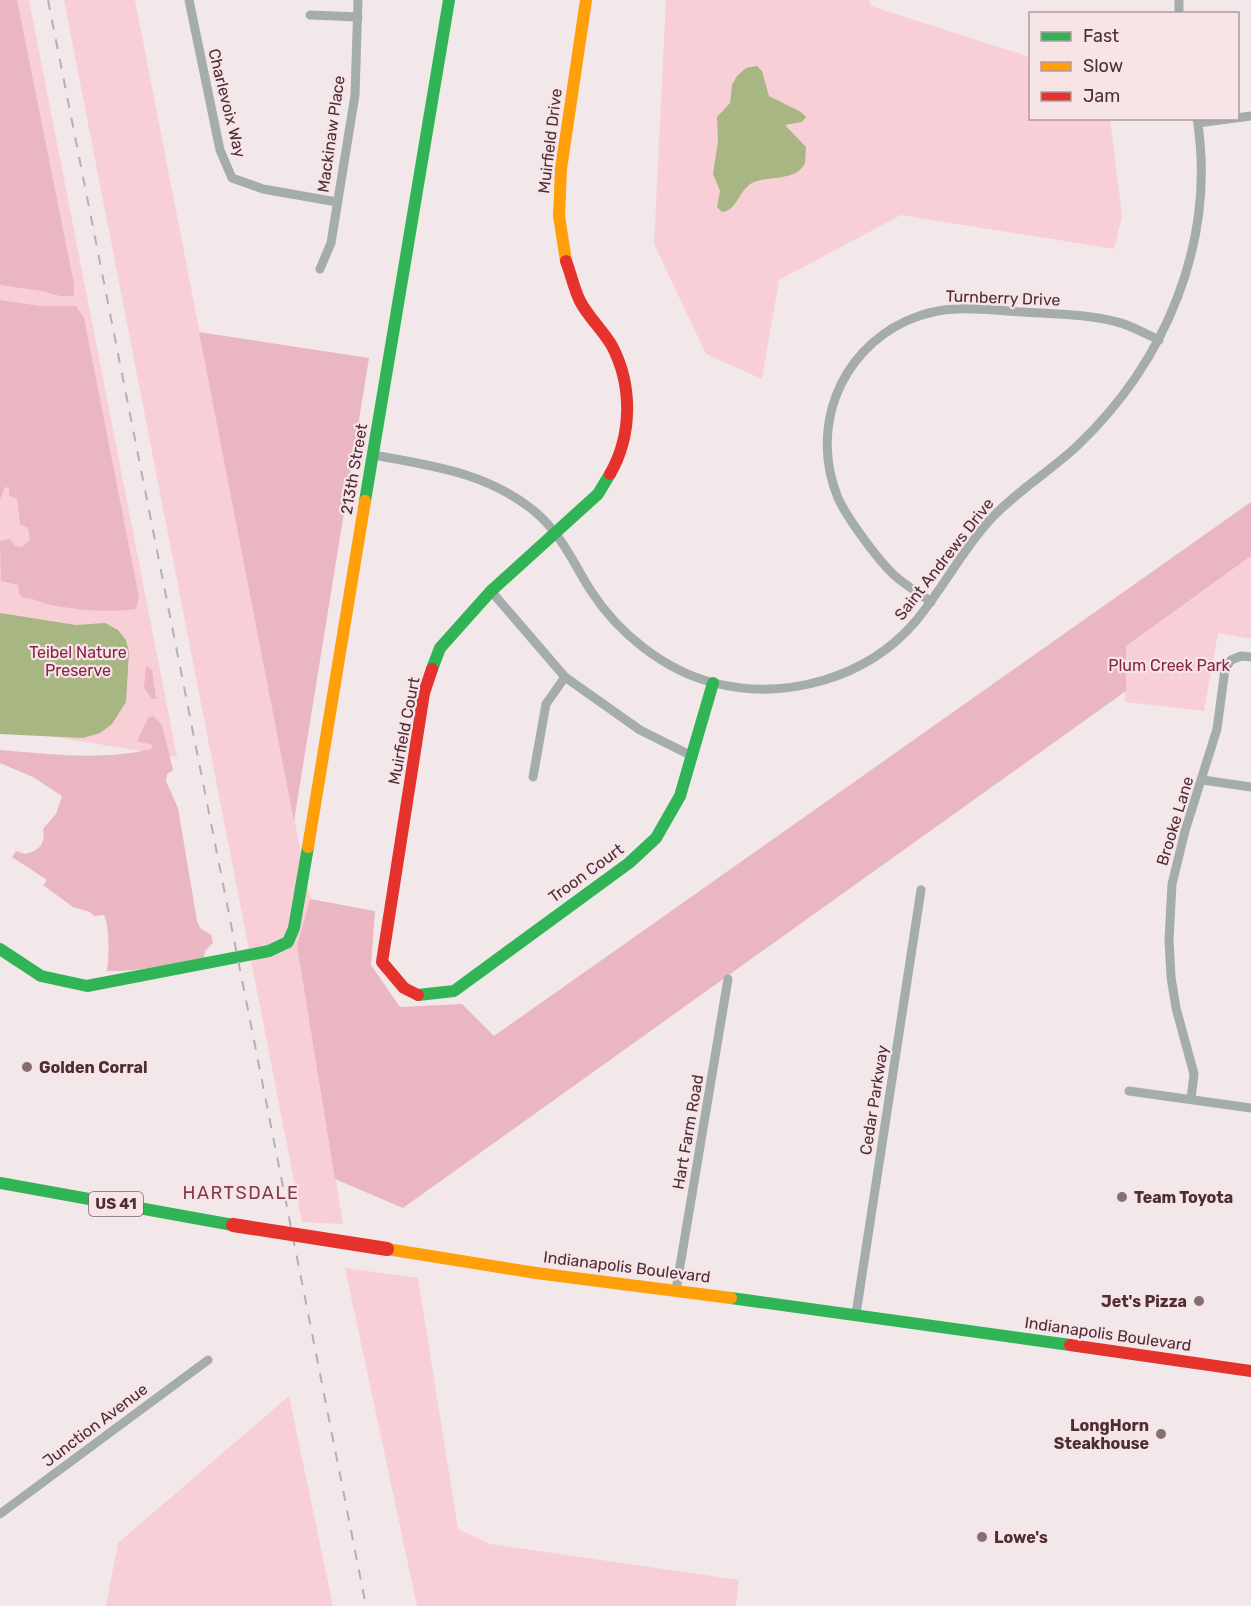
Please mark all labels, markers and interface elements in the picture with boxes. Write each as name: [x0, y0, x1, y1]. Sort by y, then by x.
legend: [1029, 12, 1239, 120]
text: Fast: [1083, 25, 1119, 47]
street label: Charlevoix Way: [204, 46, 250, 160]
text: Slow: [1083, 55, 1123, 77]
street label: Mackinaw Place: [313, 74, 349, 194]
text: Jam: [1083, 85, 1120, 107]
street label: Muirfield Drive: [534, 87, 566, 195]
street label: Turnberry Drive: [945, 287, 1061, 309]
street label: 213th Street: [337, 422, 371, 516]
street label: Saint Andrews Drive: [890, 494, 998, 624]
park label: Teibel Nature Preserve: [29, 643, 127, 680]
park label: Plum Creek Park: [1108, 656, 1231, 675]
street label: Muirfield Court: [384, 676, 424, 786]
street label: Brooke Lane: [1152, 774, 1198, 868]
street label: Troon Court: [545, 840, 627, 906]
street label: Cedar Parkway: [856, 1044, 892, 1156]
place label: Golden Corral: [39, 1058, 148, 1077]
marker: Golden Corral: [20, 1060, 34, 1074]
street label: Hart Farm Road: [669, 1073, 707, 1191]
district label: HARTSDALE: [183, 1182, 299, 1204]
place label: Team Toyota: [1134, 1188, 1233, 1207]
marker: Team Toyota: [1115, 1190, 1129, 1204]
road number: US 41: [89, 1192, 143, 1216]
street label: Indianapolis Boulevard: [542, 1247, 712, 1287]
place label: Jet's Pizza: [1101, 1292, 1187, 1311]
marker: Jet's Pizza: [1192, 1294, 1206, 1308]
street label: Indianapolis Boulevard: [1023, 1313, 1193, 1355]
street label: Junction Avenue: [39, 1379, 151, 1471]
place label: LongHorn Steakhouse: [1054, 1416, 1149, 1453]
marker: LongHorn Steakhouse: [1154, 1427, 1168, 1441]
place label: Lowe's: [994, 1528, 1048, 1547]
marker: Lowe's: [975, 1530, 989, 1544]

